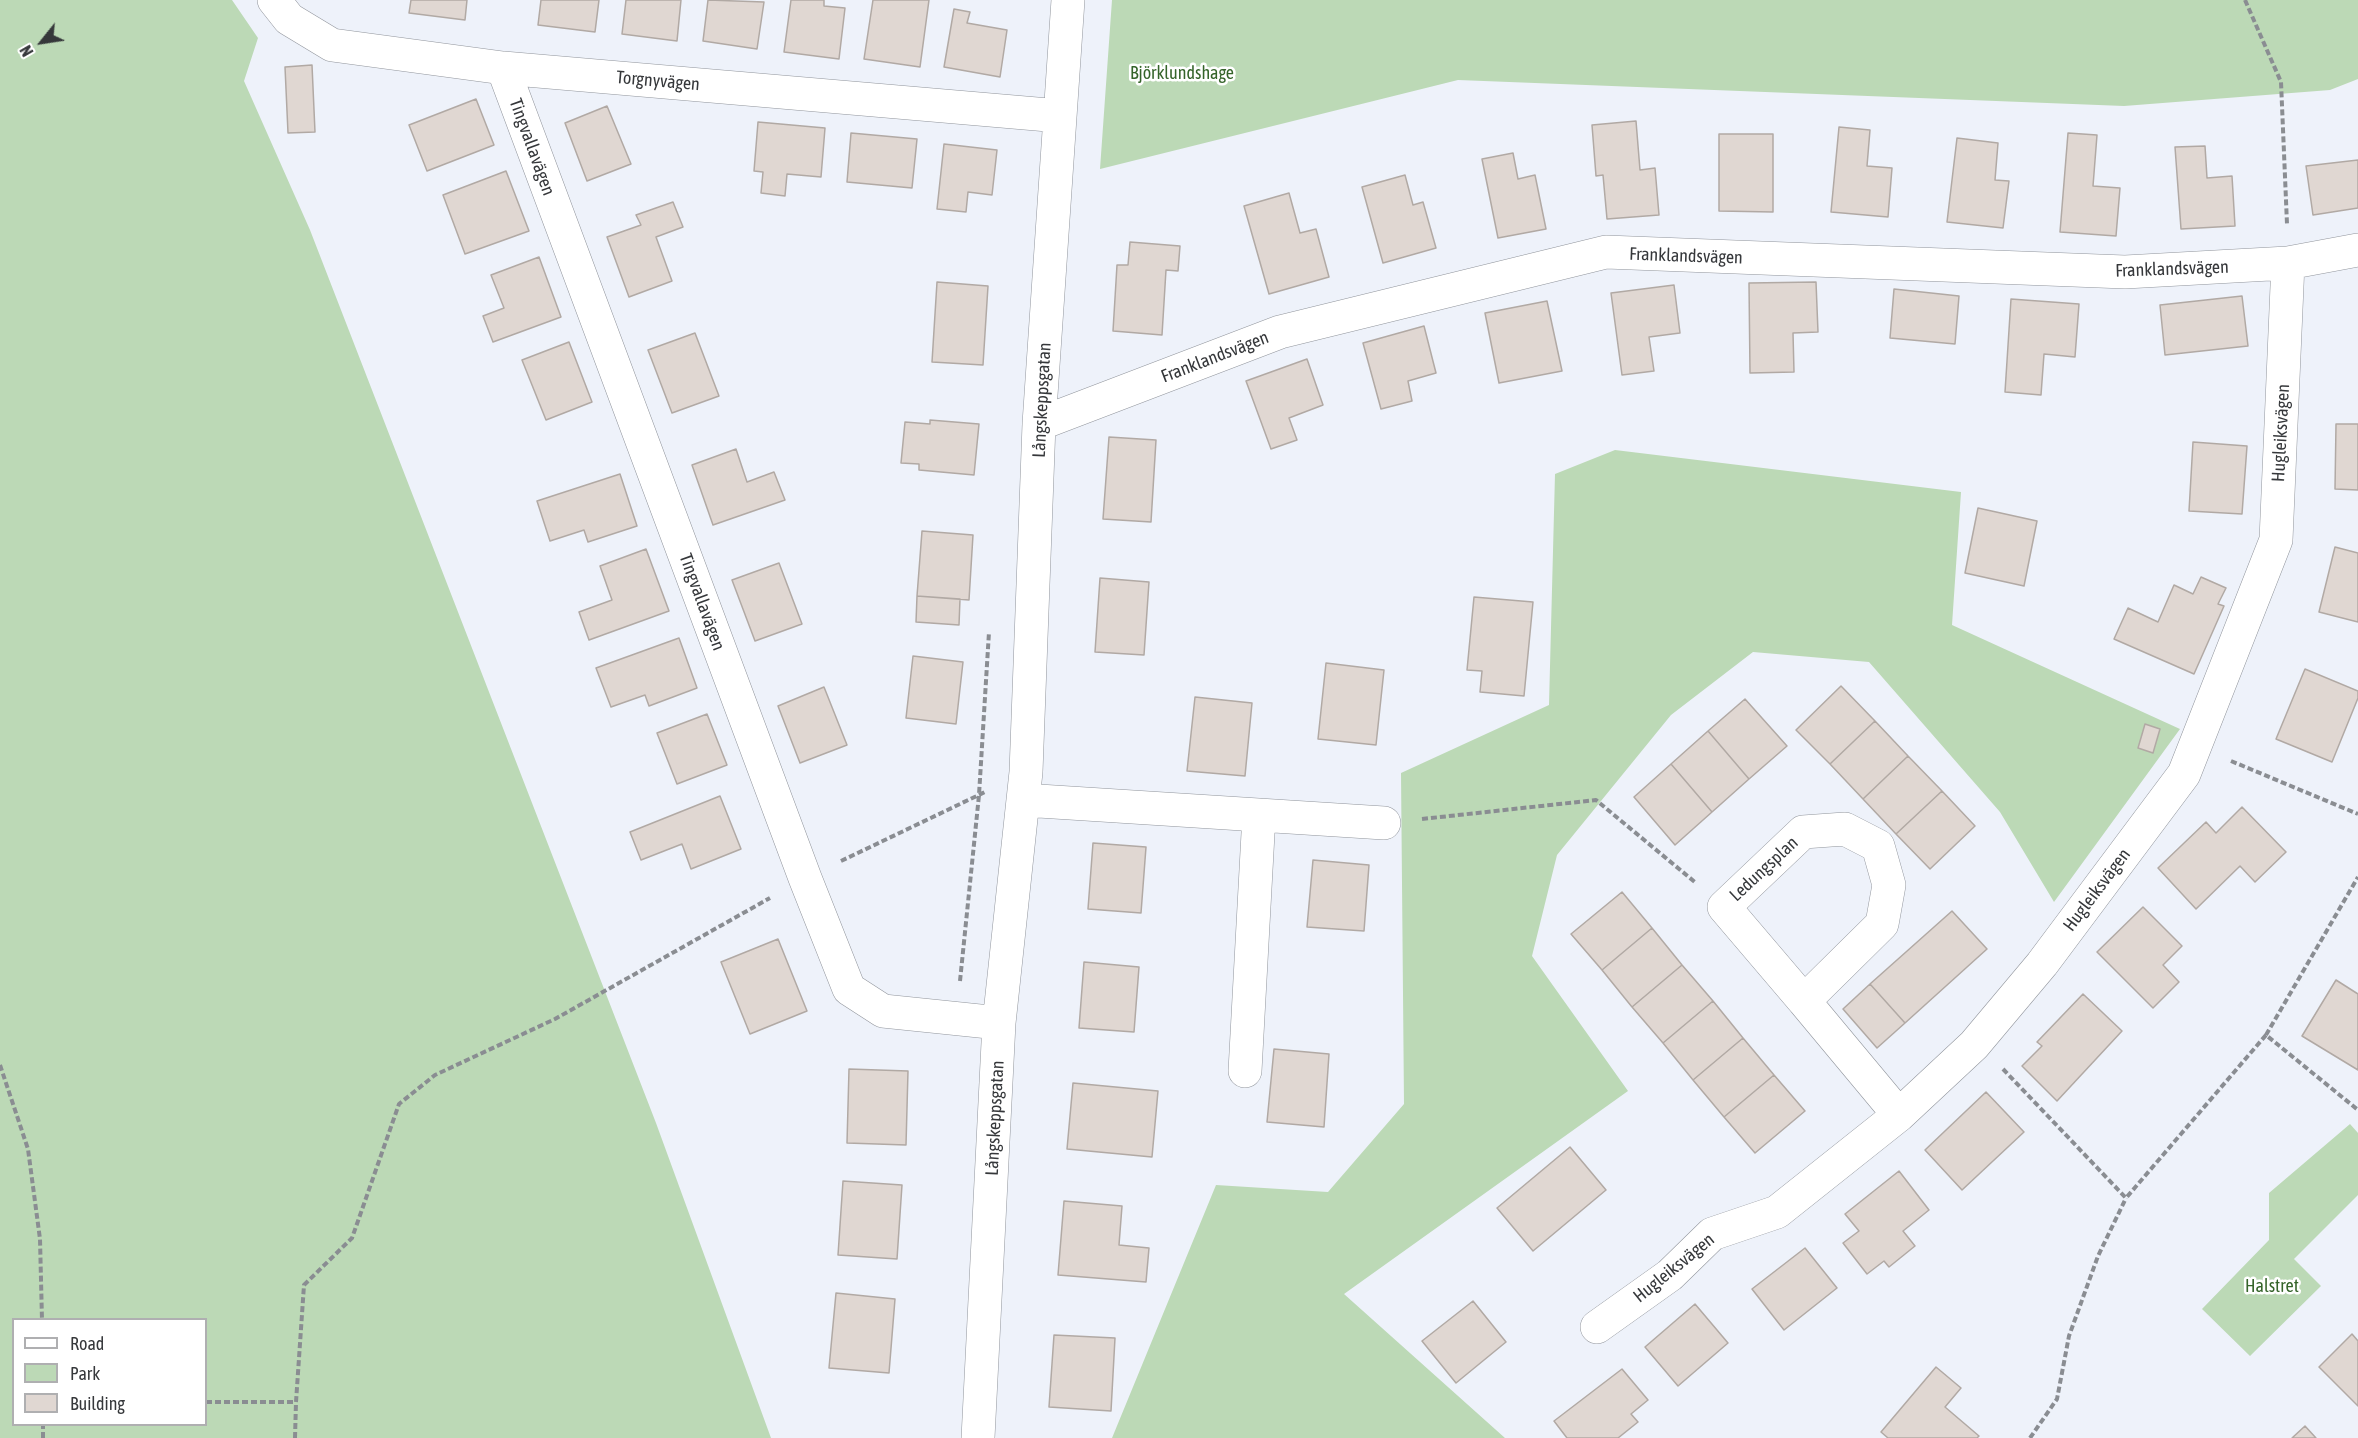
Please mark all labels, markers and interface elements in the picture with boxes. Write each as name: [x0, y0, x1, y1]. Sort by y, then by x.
north arrow: [12, 12, 72, 72]
text: N: [16, 42, 37, 60]
park label: Björklundshage: [1130, 62, 1234, 84]
street label: Torgnyvägen: [615, 67, 701, 95]
street label: Tingvallavägen: [504, 96, 560, 198]
street label: Franklandsvägen: [1629, 243, 1743, 269]
street label: Franklandsvägen: [2115, 256, 2229, 282]
street label: Franklandsvägen: [1158, 327, 1272, 387]
street label: Långskeppsgatan: [1028, 342, 1056, 458]
street label: Hugleiksvägen: [2268, 384, 2294, 482]
street label: Tingvallavägen: [674, 551, 730, 653]
street label: Ledungsplan: [1725, 832, 1803, 906]
street label: Hugleiksvägen: [2059, 844, 2135, 936]
street label: Långskeppsgatan: [981, 1060, 1009, 1176]
street label: Hugleiksvägen: [1629, 1229, 1719, 1307]
park label: Halstret: [2245, 1275, 2299, 1297]
legend: [12, 1318, 207, 1426]
text: Road: [70, 1333, 104, 1354]
text: Park: [70, 1363, 100, 1384]
text: Building: [70, 1393, 125, 1414]

